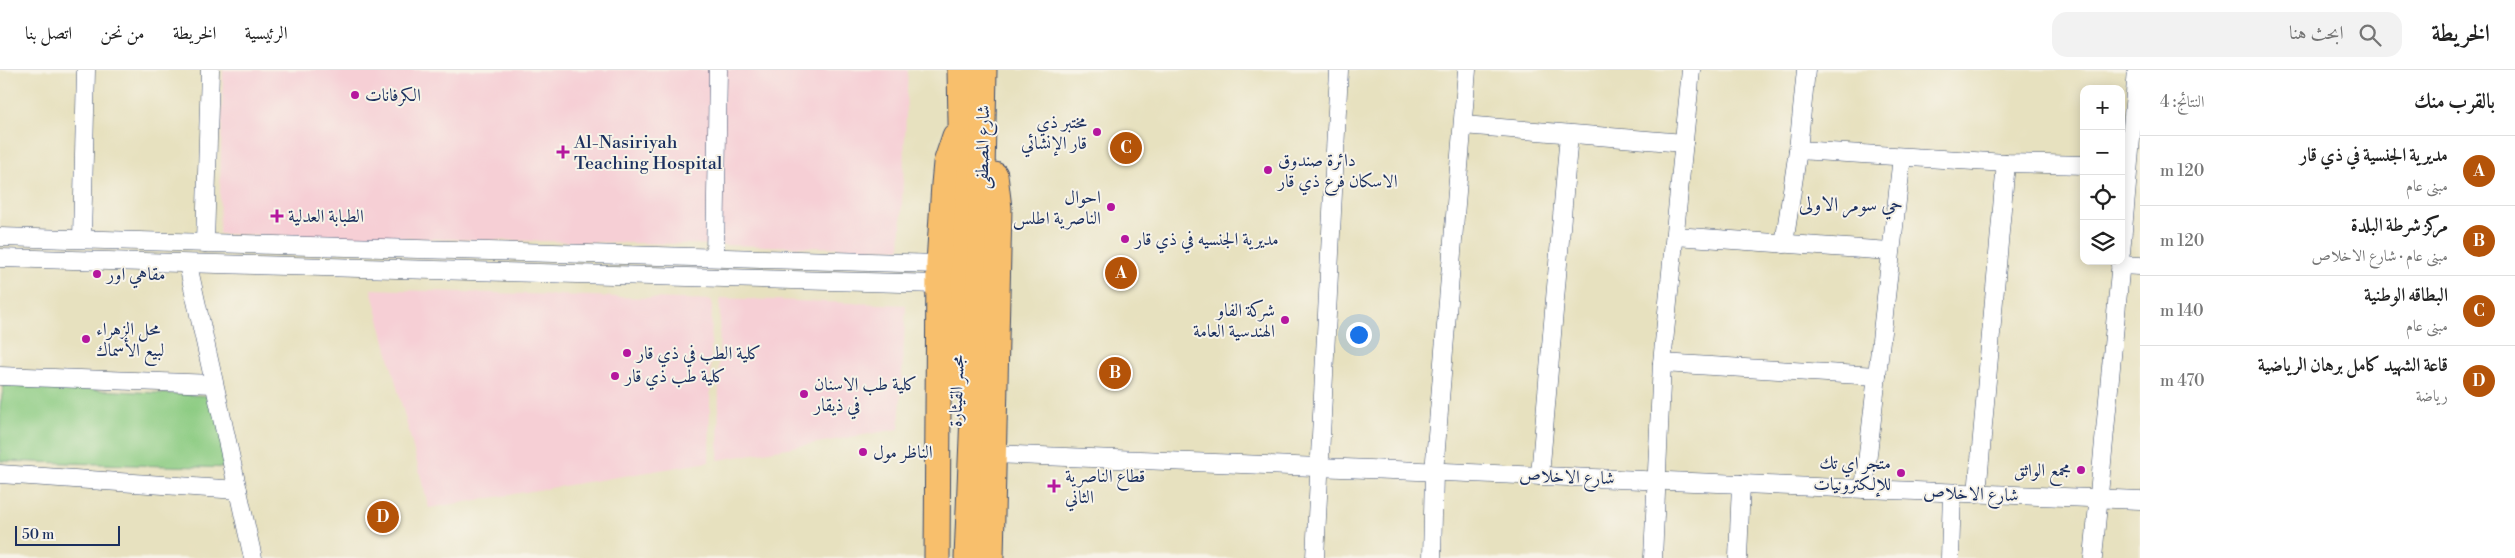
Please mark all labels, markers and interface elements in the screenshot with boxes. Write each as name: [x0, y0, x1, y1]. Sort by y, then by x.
search box: [2052, 12, 2402, 57]
text: الخريطة: [2432, 19, 2490, 49]
text: ابحث هنا: [2289, 21, 2344, 45]
icon: search: [2356, 21, 2384, 49]
text: اتصل بنا: [25, 22, 72, 45]
text: من نحن: [100, 22, 145, 45]
text: الخريطة: [173, 22, 216, 45]
text: الرئيسية: [244, 22, 288, 45]
place label: الكرفانات: [365, 84, 421, 107]
map controls: [2080, 85, 2125, 265]
button: +: [2080, 85, 2125, 130]
marker: الكرفانات: [349, 89, 361, 101]
text: بالقرب منك: [2414, 89, 2495, 115]
text: النتائج: 4: [2160, 92, 2205, 112]
street label: شارع المصطفى: [971, 105, 998, 189]
place label: مختبر ذي قار الإنشائي: [1021, 111, 1087, 158]
marker: مختبر ذي قار الإنشائي: [1091, 126, 1103, 138]
pin: C: [1110, 129, 1142, 167]
button: −: [2080, 130, 2125, 175]
place label: Al-Nasiriyah Teaching Hospital: [573, 131, 723, 175]
text: مديرية الجنسية في ذي قار: [2300, 143, 2448, 167]
marker: Al-Nasiriyah Teaching Hospital: [556, 145, 570, 159]
place label: دائرة صندوق الاسكان فرع ذي قار: [1276, 149, 1398, 196]
text: 120 m: [2160, 161, 2204, 181]
text: A: [2473, 161, 2485, 181]
marker: دائرة صندوق الاسكان فرع ذي قار: [1262, 164, 1274, 176]
button: locate: [2080, 175, 2125, 220]
text: مبنى عام: [2406, 176, 2448, 196]
place label: احوال الناصرية اطلس: [1013, 186, 1101, 230]
district label: حي سومر الاولى: [1799, 193, 1903, 220]
marker: احوال الناصرية اطلس: [1105, 201, 1117, 213]
place label: الطبابة العدلية: [288, 205, 364, 228]
marker: الطبابة العدلية: [270, 209, 284, 223]
text: مركز شرطة البلدة: [2351, 213, 2448, 237]
button: layers: [2080, 220, 2125, 265]
place label: مديرية الجنسيه في ذي قار: [1133, 228, 1279, 254]
text: 120 m: [2160, 231, 2204, 251]
text: B: [2473, 231, 2485, 251]
marker: مديرية الجنسيه في ذي قار: [1119, 233, 1131, 245]
text: مبنى عام · شارع الاخلاص: [2312, 246, 2448, 266]
pin: A: [1105, 254, 1137, 292]
place label: مقاهي اور: [105, 263, 165, 289]
marker: مقاهي اور: [91, 268, 103, 280]
text: البطاقه الوطنية: [2364, 283, 2448, 307]
place label: شركة الفاو الهندسية العامة: [1193, 299, 1275, 343]
text: 140 m: [2160, 301, 2204, 321]
text: C: [2473, 301, 2485, 321]
marker: شركة الفاو الهندسية العامة: [1279, 314, 1291, 326]
text: مبنى عام: [2406, 316, 2448, 336]
place label: محل الزهراء لبيع الأسماك: [96, 318, 165, 366]
your location: [1346, 322, 1372, 348]
marker: محل الزهراء لبيع الأسماك: [80, 333, 92, 345]
place label: كلية الطب في ذي قار: [635, 342, 761, 368]
marker: كلية الطب في ذي قار: [621, 347, 633, 359]
text: قاعة الشهيد كامل برهان الرياضية: [2258, 353, 2448, 377]
pin: B: [1099, 354, 1131, 392]
street label: مجسر القيثارة: [944, 355, 970, 427]
place label: كلية طب ذي قار: [623, 365, 726, 391]
marker: كلية طب ذي قار: [609, 370, 621, 382]
text: 470 m: [2160, 371, 2205, 391]
text: D: [2473, 371, 2485, 391]
place label: كلية طب الاسنان في ذيقار: [812, 373, 917, 420]
text: رياضة: [2416, 386, 2448, 406]
marker: كلية طب الاسنان في ذيقار: [798, 388, 810, 400]
place label: الناظر مول: [873, 441, 933, 464]
marker: الناظر مول: [857, 446, 869, 458]
place label: متجر اي تك للإلكترونيات: [1813, 452, 1891, 497]
place label: مجمع الواثق: [2014, 459, 2071, 486]
street label: شارع الاخلاص: [1519, 464, 1615, 493]
marker: مجمع الواثق: [2075, 464, 2087, 476]
place label: قطاع الناصرية الثاني: [1065, 465, 1145, 512]
marker: متجر اي تك للإلكترونيات: [1895, 467, 1907, 479]
marker: قطاع الناصرية الثاني: [1047, 479, 1061, 493]
street label: شارع الاخلاص: [1923, 481, 2019, 510]
pin: D: [367, 498, 399, 536]
scale bar: [15, 523, 120, 546]
text: 50 m: [22, 526, 54, 544]

